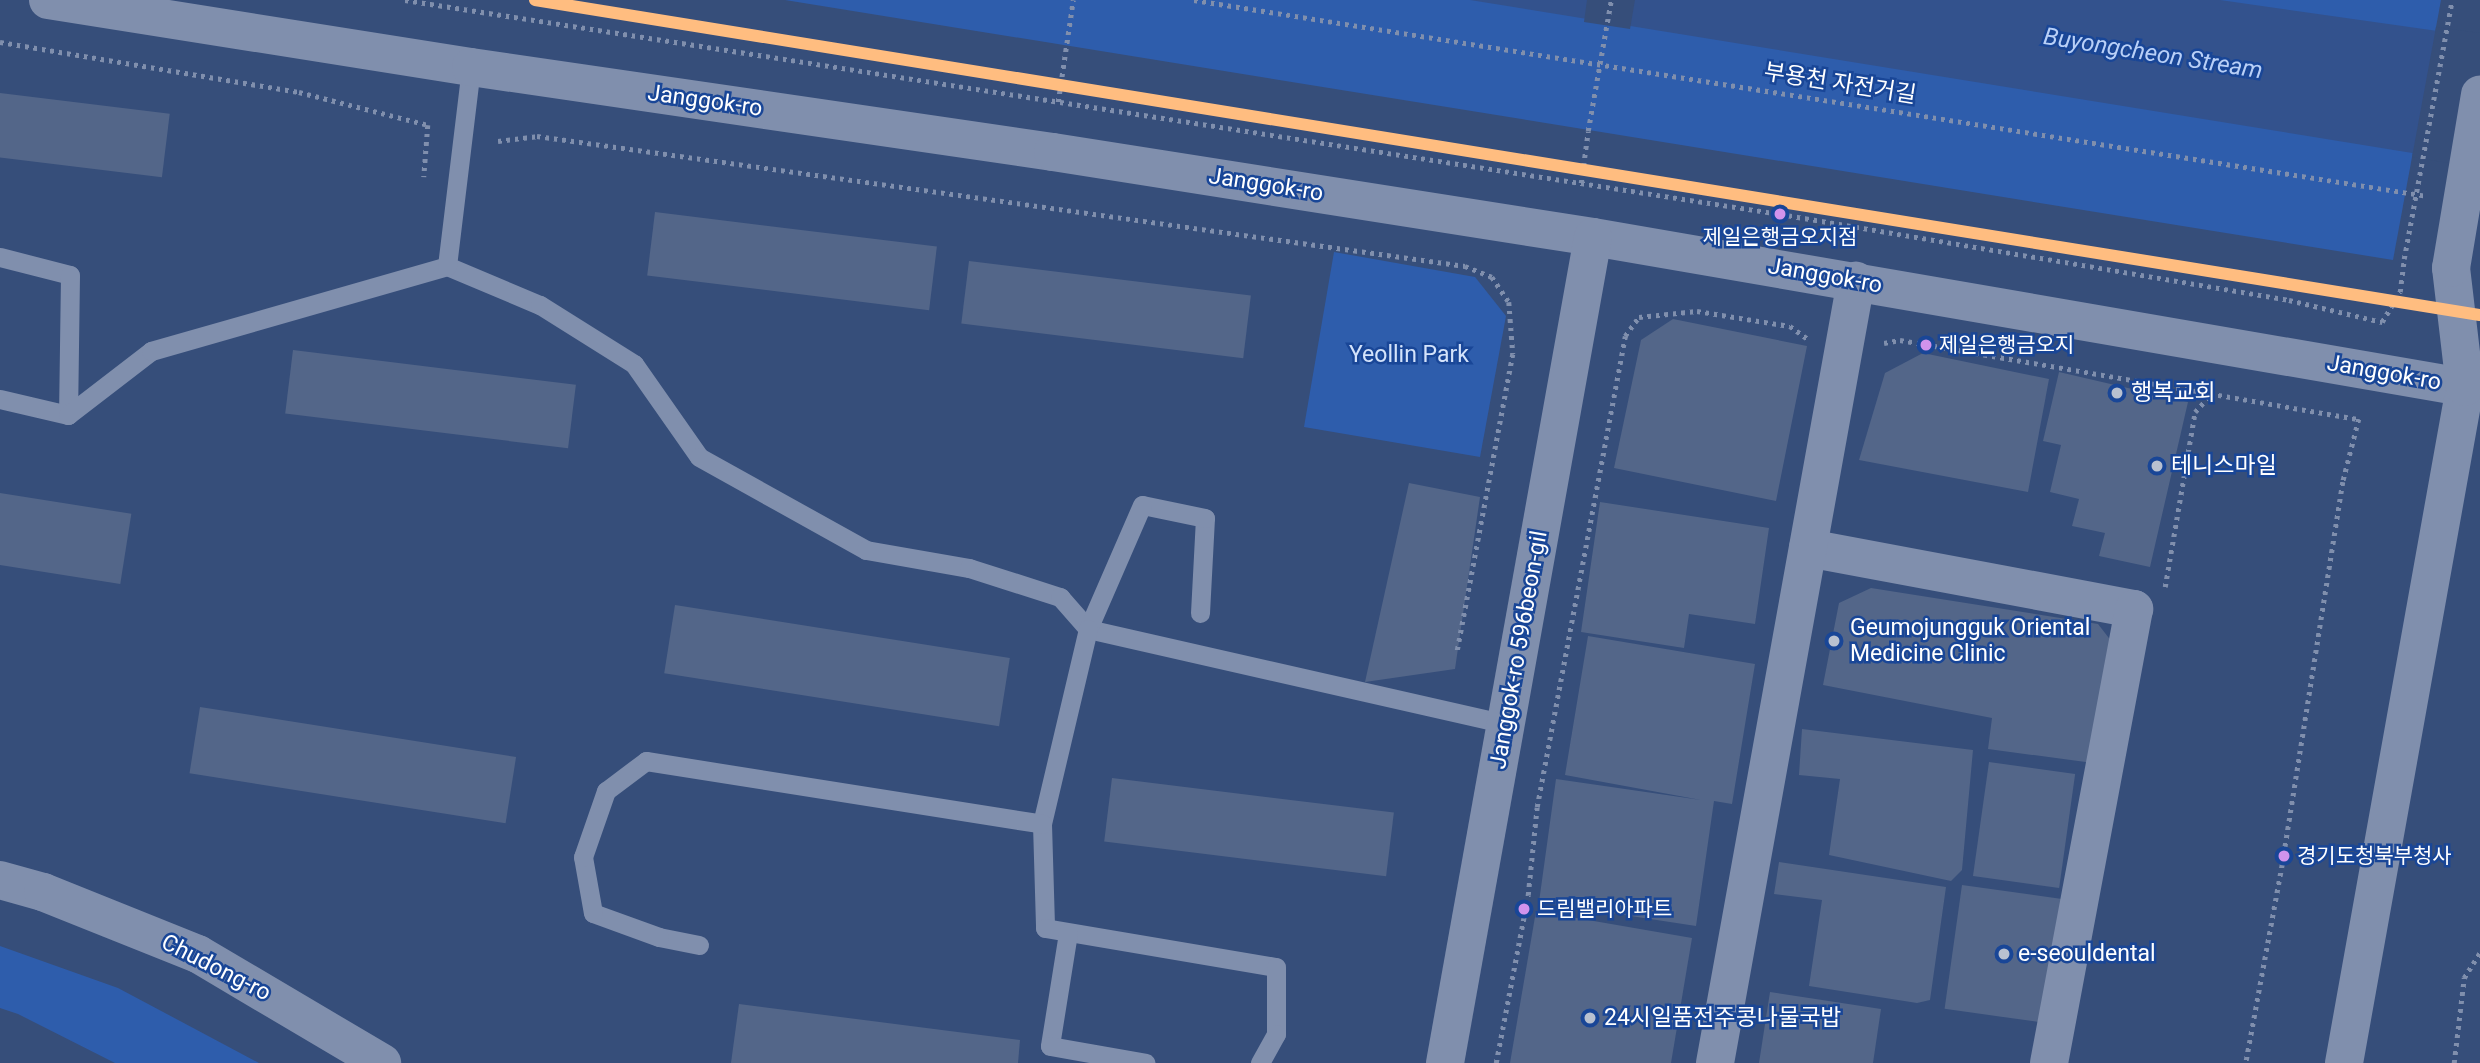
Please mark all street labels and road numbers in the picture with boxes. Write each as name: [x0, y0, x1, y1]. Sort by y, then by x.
street label: 부용천 자전거길: [1762, 58, 1918, 110]
street label: Janggok-ro: [646, 79, 764, 123]
street label: Janggok-ro: [1207, 162, 1325, 208]
street label: Janggok-ro: [1766, 252, 1884, 300]
street label: Janggok-ro: [2325, 349, 2443, 397]
street label: Janggok-ro 596beon-gil: [1484, 529, 1554, 771]
street label: Chudong-ro: [157, 929, 275, 1007]

